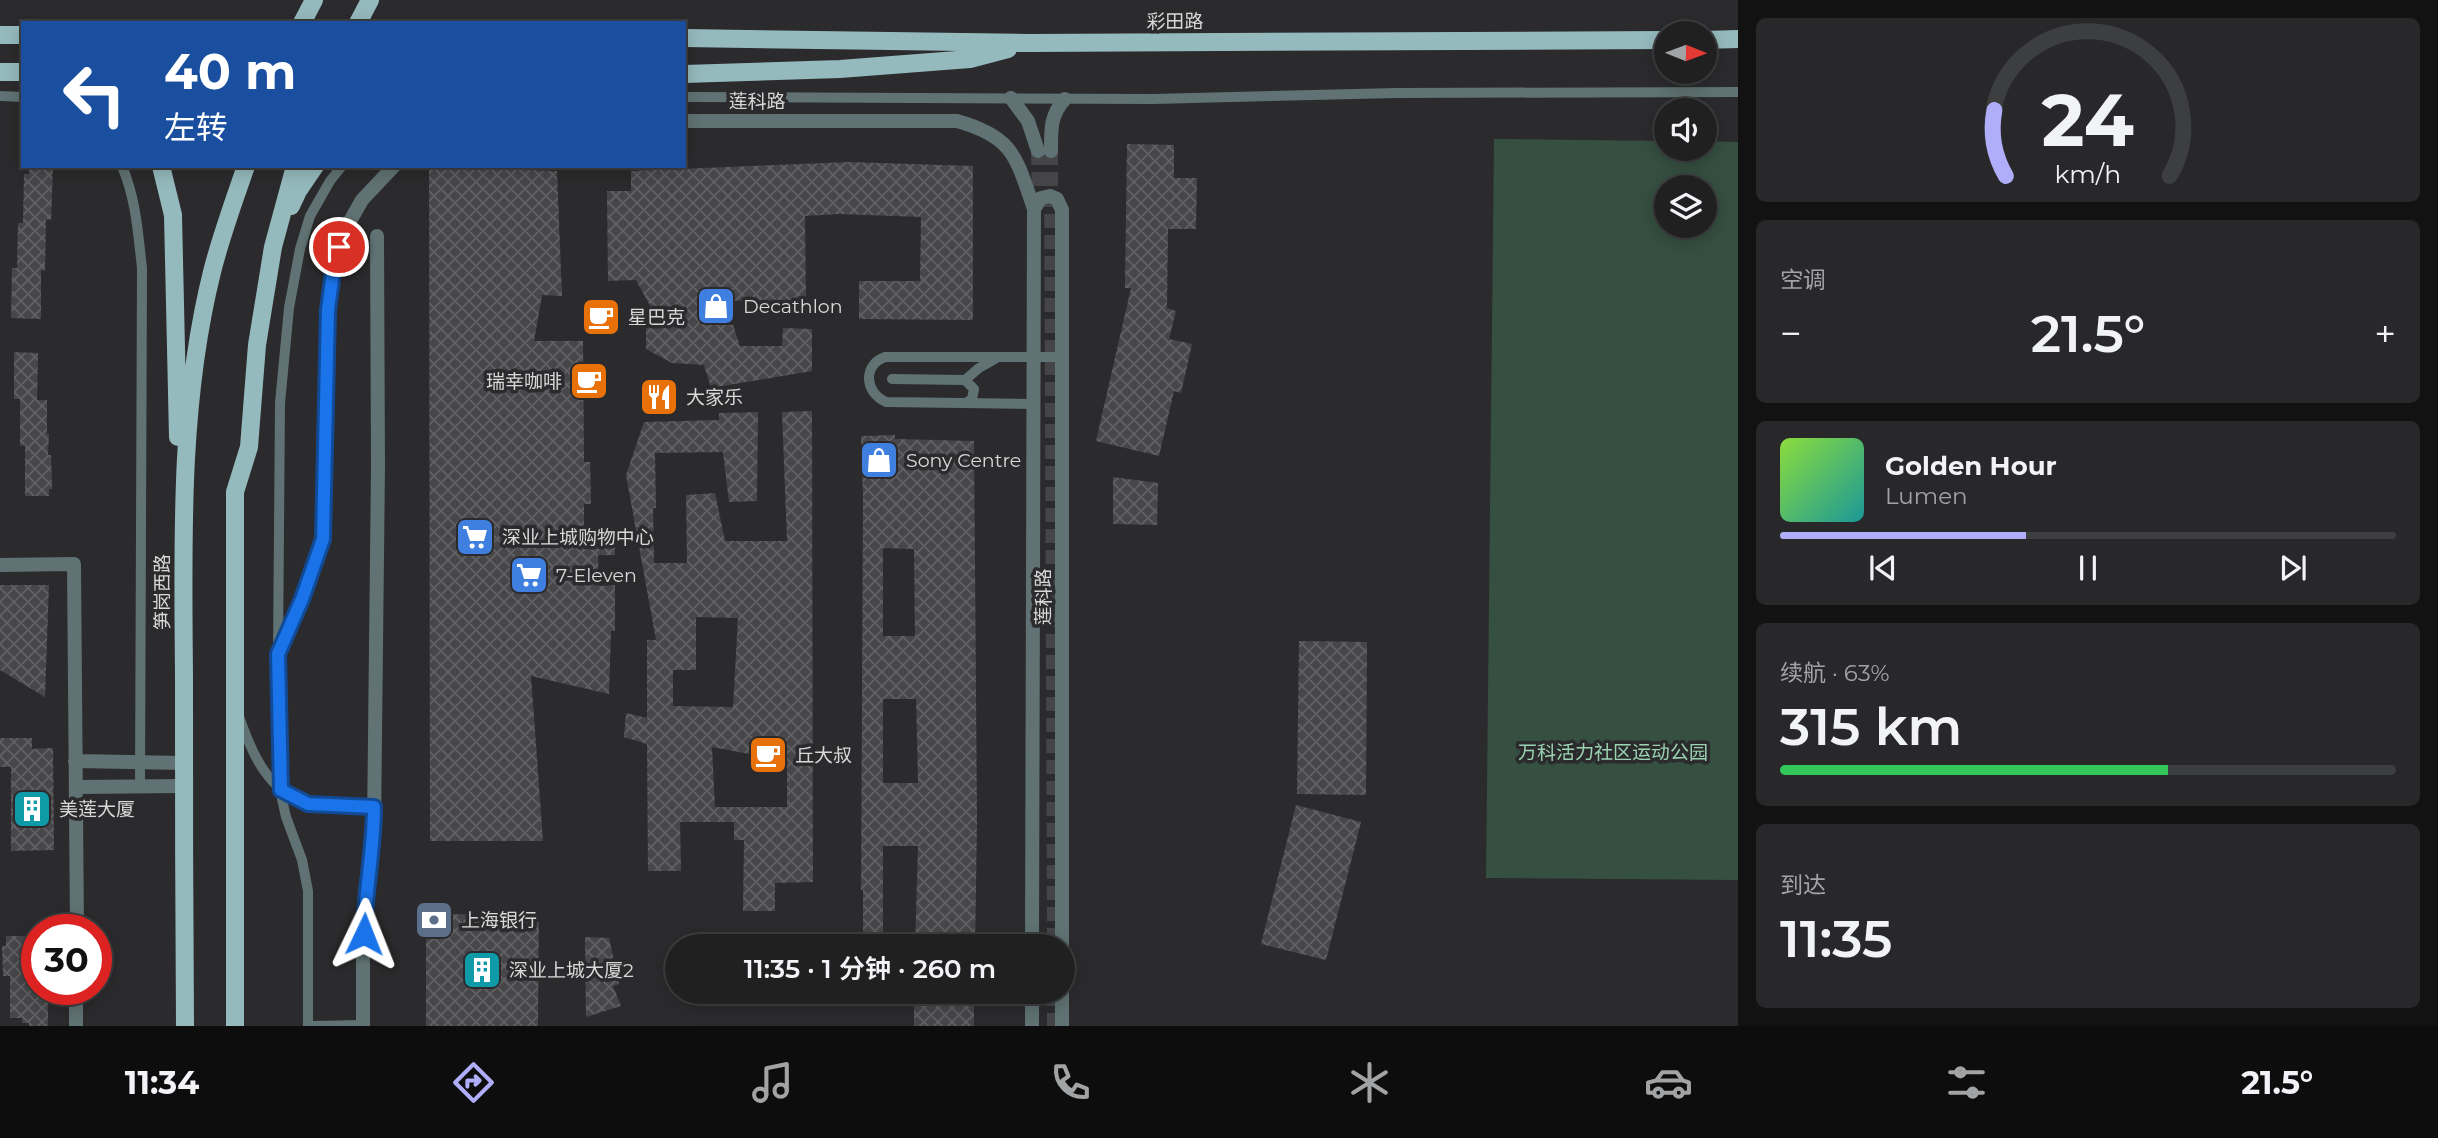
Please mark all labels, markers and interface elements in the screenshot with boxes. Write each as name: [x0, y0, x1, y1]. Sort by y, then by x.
street label: 彩田路: [1146, 10, 1204, 33]
north arrow: [1654, 21, 1717, 84]
map controls: [1654, 21, 1717, 238]
text: 40 m: [164, 42, 296, 101]
icon: left: [49, 49, 140, 140]
text: 24: [2042, 76, 2134, 164]
street label: 莲科路: [728, 90, 786, 113]
button: sound: [1654, 98, 1717, 161]
text: 左转: [164, 108, 228, 147]
text: km/h: [2055, 159, 2121, 189]
button: layers: [1654, 175, 1717, 238]
pin: [309, 217, 369, 277]
icon: arrive: [320, 228, 358, 266]
text: 空调: [1780, 266, 1826, 294]
shop icon: Decathlon: [695, 285, 737, 327]
place label: Decathlon: [743, 295, 843, 318]
cafe icon: 星巴克: [580, 296, 622, 338]
text: 21.5°: [2031, 302, 2145, 365]
place label: 星巴克: [628, 306, 685, 329]
text: −: [1780, 310, 1802, 357]
text: +: [2374, 310, 2396, 357]
cafe icon: 瑞幸咖啡: [568, 360, 610, 402]
place label: 瑞幸咖啡: [486, 370, 562, 393]
restaurant icon: 大家乐: [638, 376, 680, 418]
place label: 大家乐: [686, 386, 743, 409]
shop icon: Sony Centre: [858, 439, 900, 481]
place label: Sony Centre: [906, 449, 1021, 472]
text: Golden Hour: [1885, 450, 2057, 482]
text: Lumen: [1885, 482, 1968, 510]
supermarket icon: 深业上城购物中心: [454, 516, 496, 558]
place label: 深业上城购物中心: [502, 526, 654, 549]
icon: previous: [1864, 549, 1902, 587]
icon: pause: [2069, 549, 2107, 587]
icon: next: [2274, 549, 2312, 587]
street label: 笋岗西路: [151, 554, 174, 630]
supermarket icon: 7-Eleven: [508, 554, 550, 596]
place label: 7-Eleven: [556, 564, 637, 587]
street label: 莲科路: [1032, 568, 1055, 626]
text: 续航 · 63%: [1780, 659, 1890, 687]
text: 315 km: [1780, 695, 1962, 758]
cafe icon: 丘大叔: [747, 734, 789, 776]
park label: 万科活力社区运动公园: [1518, 741, 1708, 764]
place label: 丘大叔: [795, 744, 852, 767]
building icon: 美莲大厦: [11, 788, 53, 830]
place label: 美莲大厦: [59, 798, 135, 821]
text: 到达: [1780, 871, 1826, 899]
position arrow: [327, 897, 401, 971]
bank icon: 上海银行: [413, 899, 455, 941]
text: 11:35: [1780, 907, 1892, 970]
place label: 上海银行: [461, 909, 537, 932]
speed limit sign: 30: [21, 914, 112, 1005]
building icon: 深业上城大厦2: [461, 949, 503, 991]
text: 11:35 · 1 分钟 · 260 m: [744, 953, 996, 985]
place label: 深业上城大厦2: [509, 959, 634, 982]
icon: directions: [449, 1058, 498, 1107]
icon: music: [748, 1058, 797, 1107]
icon: phone: [1046, 1058, 1095, 1107]
icon: climate: [1345, 1058, 1394, 1107]
icon: car: [1644, 1058, 1693, 1107]
icon: filters: [1942, 1058, 1991, 1107]
text: 11:34: [125, 1063, 199, 1102]
text: 21.5°: [2241, 1063, 2313, 1102]

